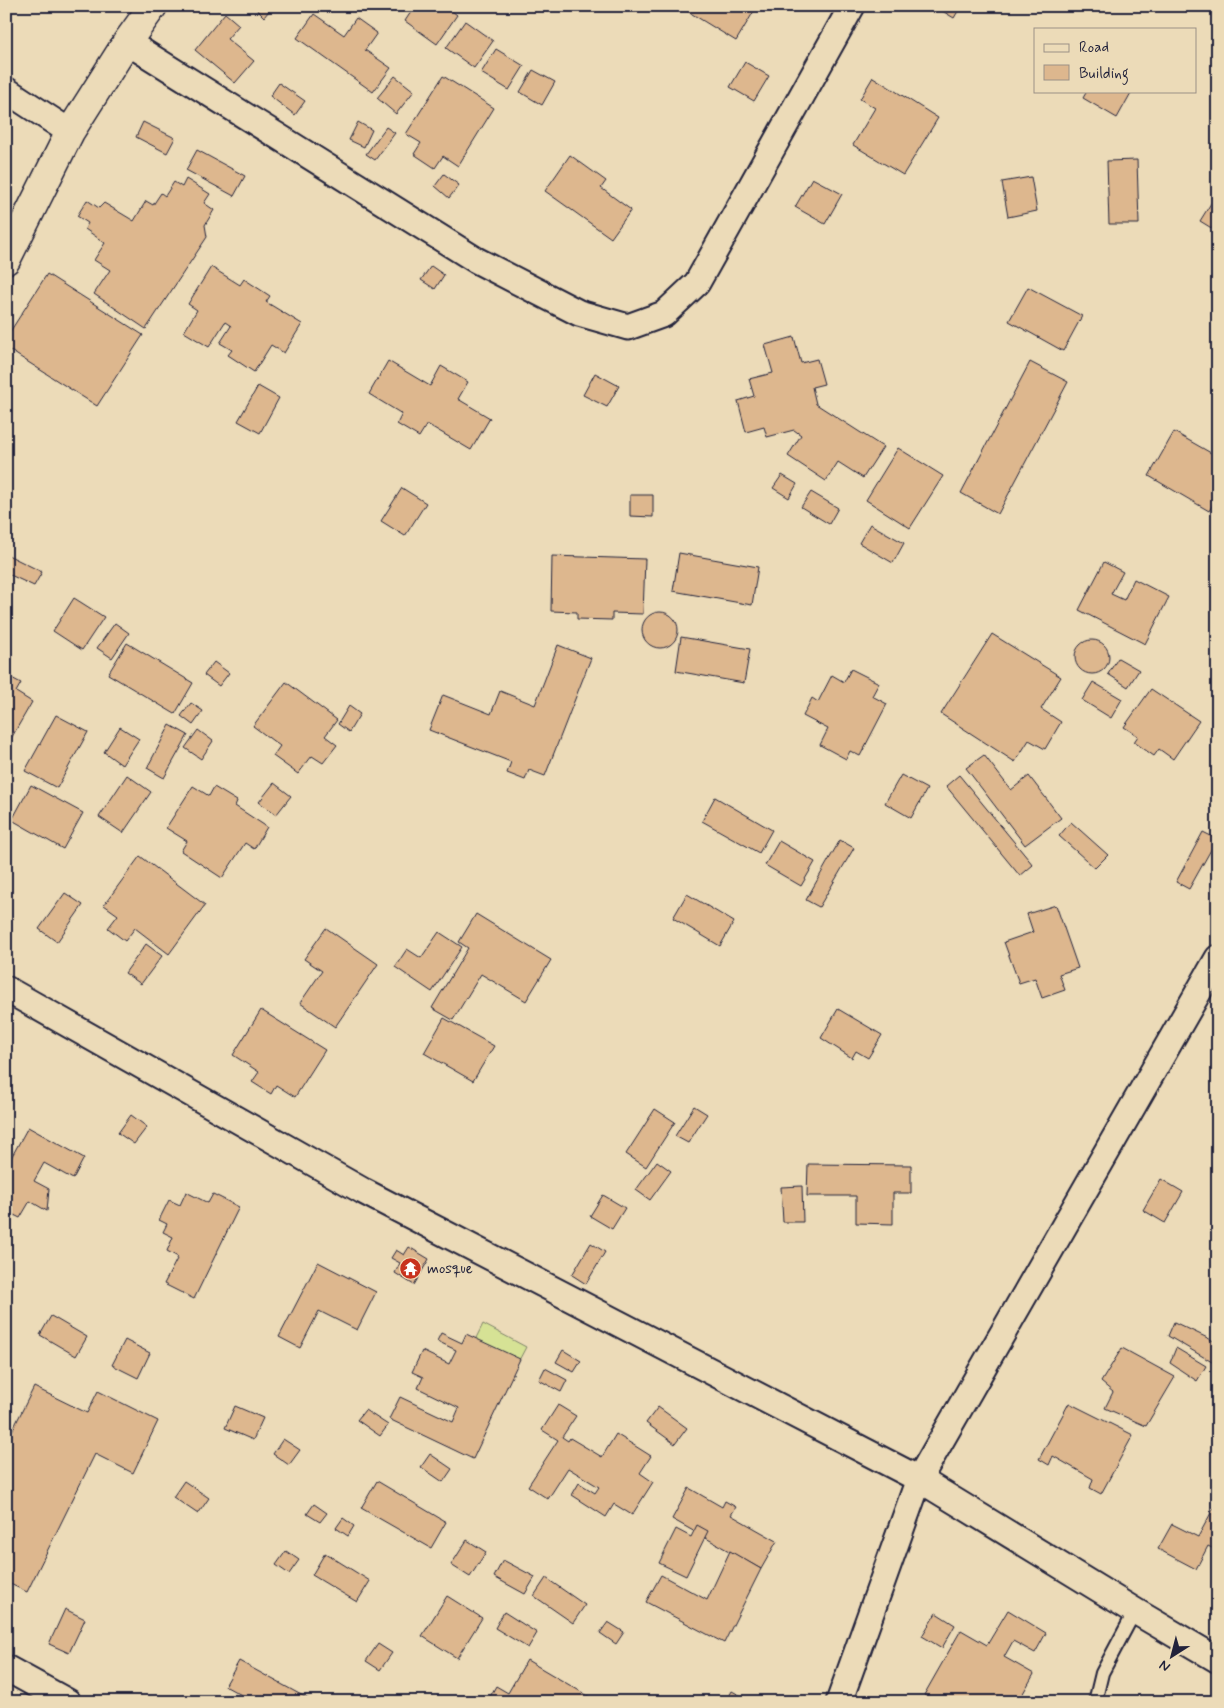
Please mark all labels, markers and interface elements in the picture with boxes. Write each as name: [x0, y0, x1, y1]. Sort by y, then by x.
legend: [1034, 28, 1196, 92]
text: Road: [1079, 38, 1109, 58]
text: Building: [1079, 64, 1129, 85]
temple icon: mosque: [399, 1256, 423, 1280]
place label: mosque: [427, 1259, 473, 1279]
north arrow: [1146, 1630, 1196, 1680]
text: N: [1156, 1656, 1174, 1676]

